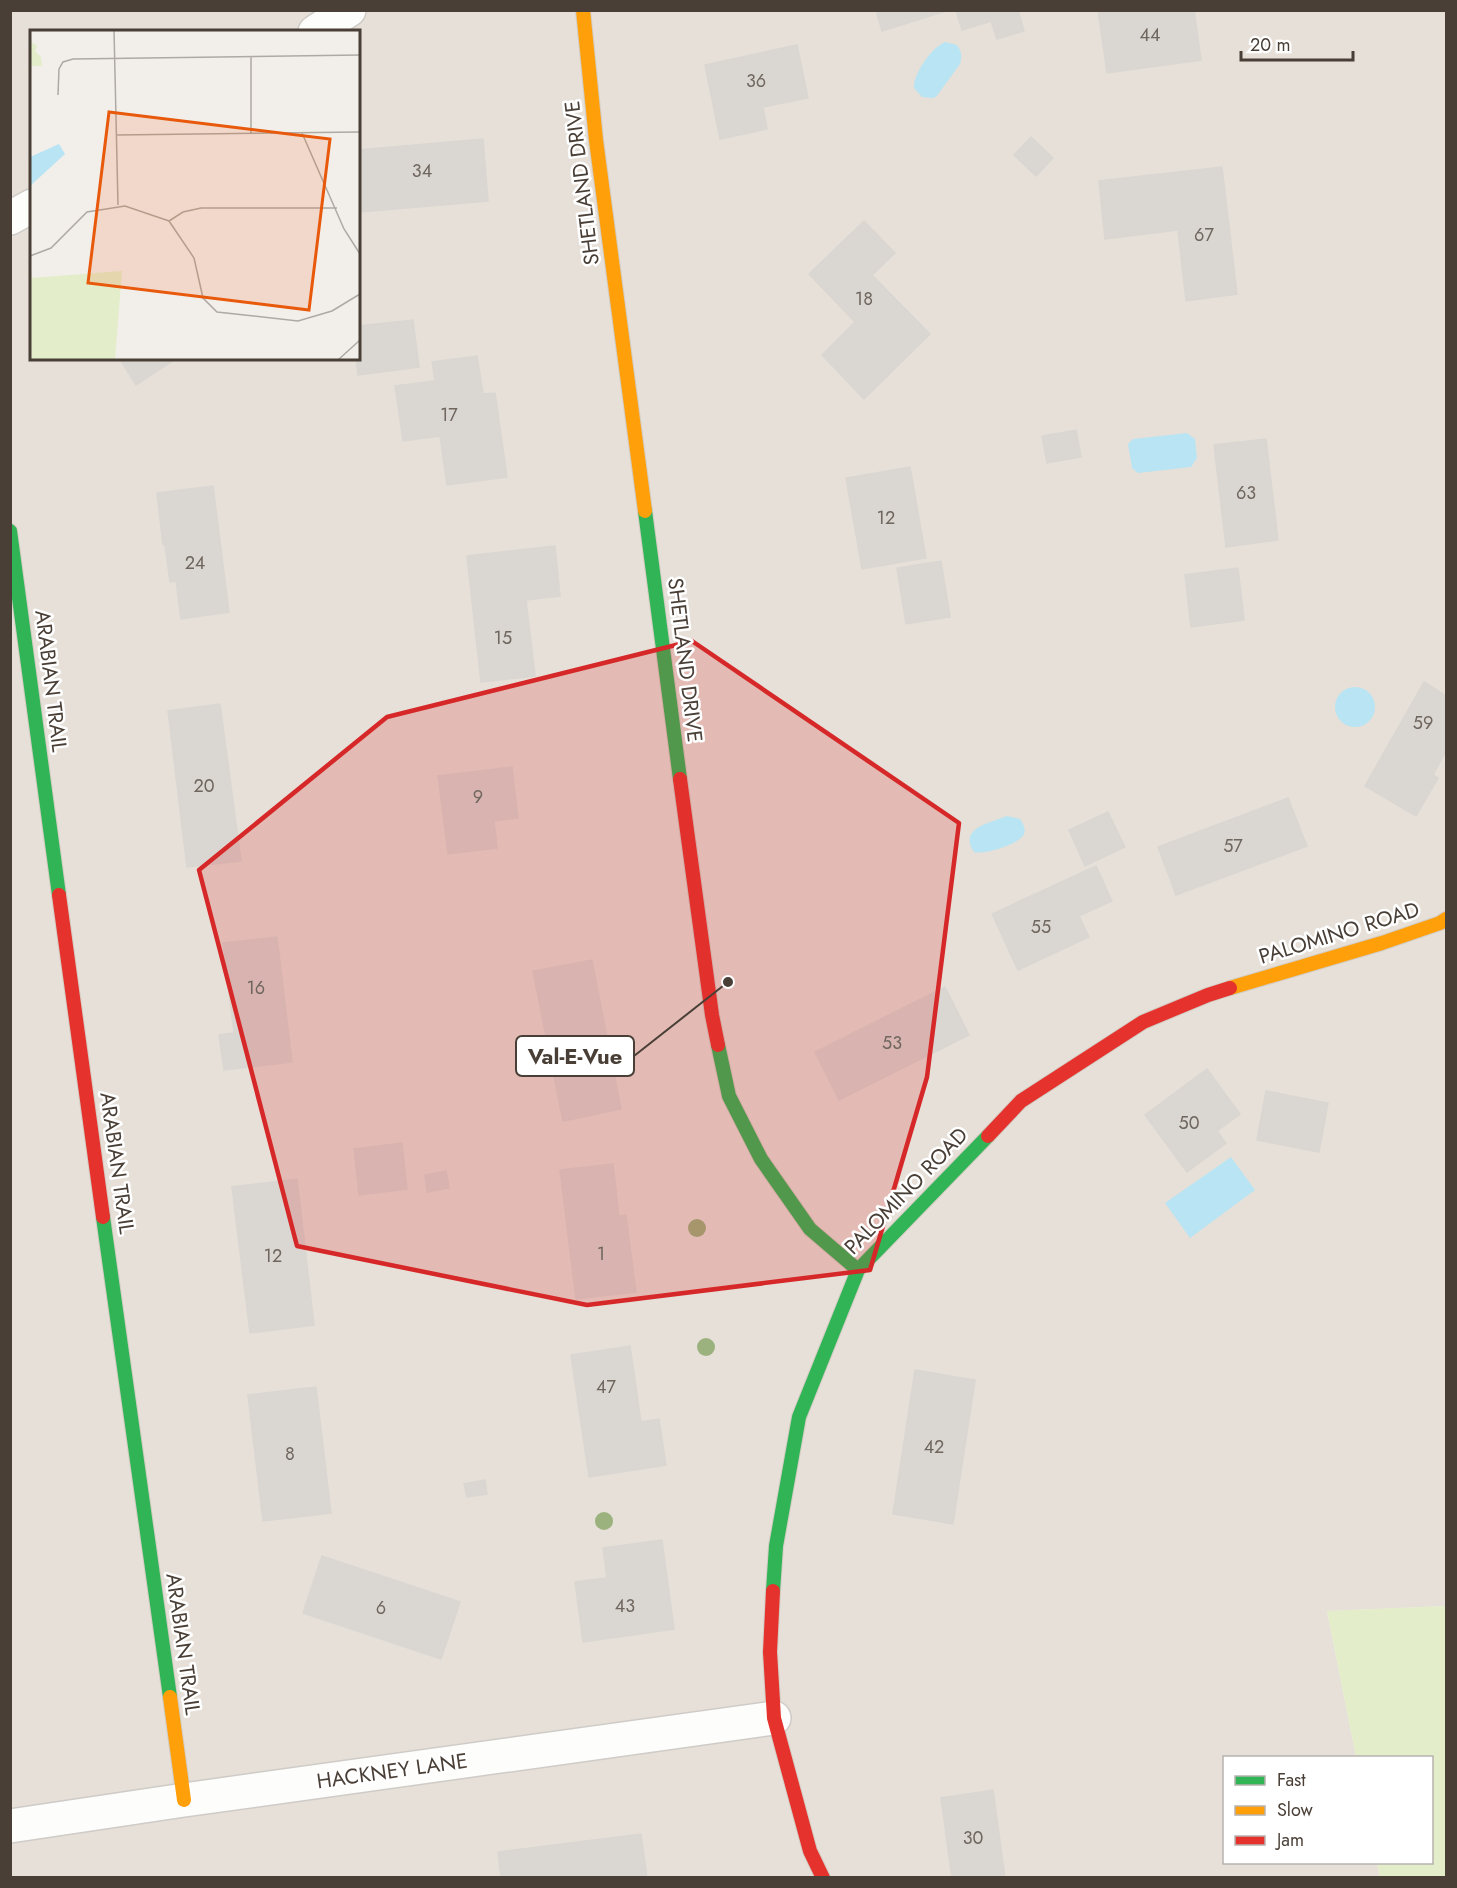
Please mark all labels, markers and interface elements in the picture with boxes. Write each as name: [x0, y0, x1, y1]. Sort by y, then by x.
house number: 44: [1140, 22, 1161, 48]
scale bar: [1241, 24, 1354, 62]
inset map: [30, 30, 360, 360]
text: 20 m: [1250, 32, 1290, 58]
house number: 36: [746, 68, 766, 94]
street label: SHETLAND DRIVE: [557, 99, 607, 267]
house number: 34: [412, 158, 432, 184]
house number: 67: [1194, 222, 1214, 248]
house number: 18: [855, 286, 873, 312]
house number: 17: [440, 402, 458, 428]
house number: 63: [1236, 480, 1256, 506]
house number: 12: [877, 505, 895, 531]
house number: 24: [185, 550, 205, 576]
street label: SHETLAND DRIVE: [660, 576, 710, 744]
street label: ARABIAN TRAIL: [27, 608, 75, 754]
house number: 15: [494, 625, 512, 651]
house number: 59: [1413, 710, 1433, 736]
house number: 20: [193, 773, 215, 799]
house number: 9: [473, 784, 483, 810]
house number: 57: [1223, 833, 1243, 859]
street label: PALOMINO ROAD: [1255, 894, 1423, 972]
house number: 55: [1031, 914, 1051, 940]
house number: 16: [247, 975, 265, 1001]
house number: 53: [882, 1030, 902, 1056]
callout: Val-E-Vue: [516, 1036, 634, 1076]
text: Val-E-Vue: [527, 1040, 622, 1072]
street label: ARABIAN TRAIL: [92, 1090, 142, 1236]
house number: 50: [1179, 1110, 1200, 1136]
street label: PALOMINO ROAD: [837, 1121, 975, 1261]
house number: 1: [597, 1241, 605, 1267]
house number: 12: [264, 1243, 282, 1269]
house number: 47: [596, 1374, 617, 1400]
house number: 42: [924, 1434, 944, 1460]
house number: 8: [285, 1441, 295, 1467]
street label: ARABIAN TRAIL: [158, 1571, 208, 1717]
house number: 43: [615, 1593, 635, 1619]
house number: 6: [376, 1595, 386, 1621]
street label: HACKNEY LANE: [315, 1746, 469, 1796]
legend: [1223, 1756, 1433, 1864]
text: Fast: [1277, 1767, 1306, 1793]
text: Slow: [1277, 1797, 1314, 1823]
house number: 30: [963, 1825, 984, 1851]
text: Jam: [1275, 1827, 1304, 1853]

